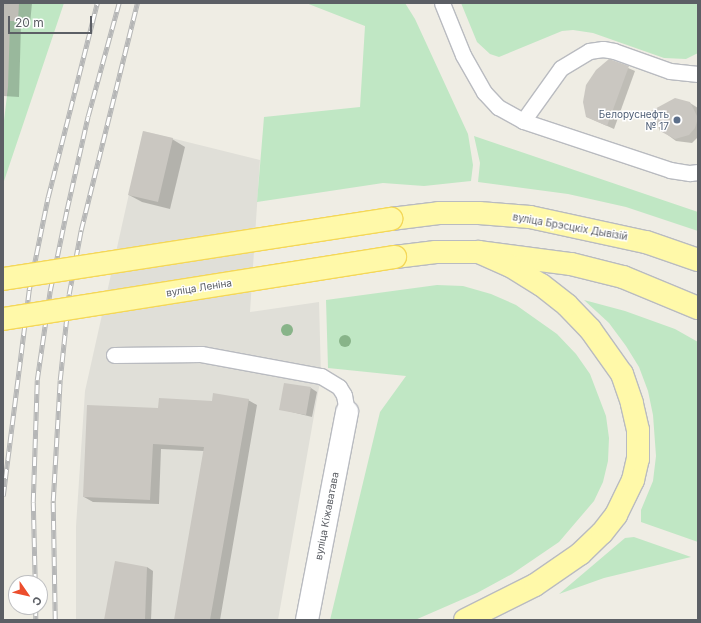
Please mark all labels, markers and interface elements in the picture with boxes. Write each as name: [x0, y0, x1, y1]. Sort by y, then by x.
scale bar: [10, 8, 94, 34]
text: 20 m: [15, 15, 44, 30]
place label: Белоруснефть № 17: [599, 108, 669, 132]
marker: Белоруснефть № 17: [672, 115, 682, 125]
street label: вуліца Брэсцкіх Дывізій: [512, 211, 628, 243]
street label: вуліца Леніна: [165, 277, 233, 299]
street label: вуліца Кіжаватава: [313, 471, 341, 561]
north arrow: [8, 575, 48, 615]
text: С: [29, 594, 45, 608]

